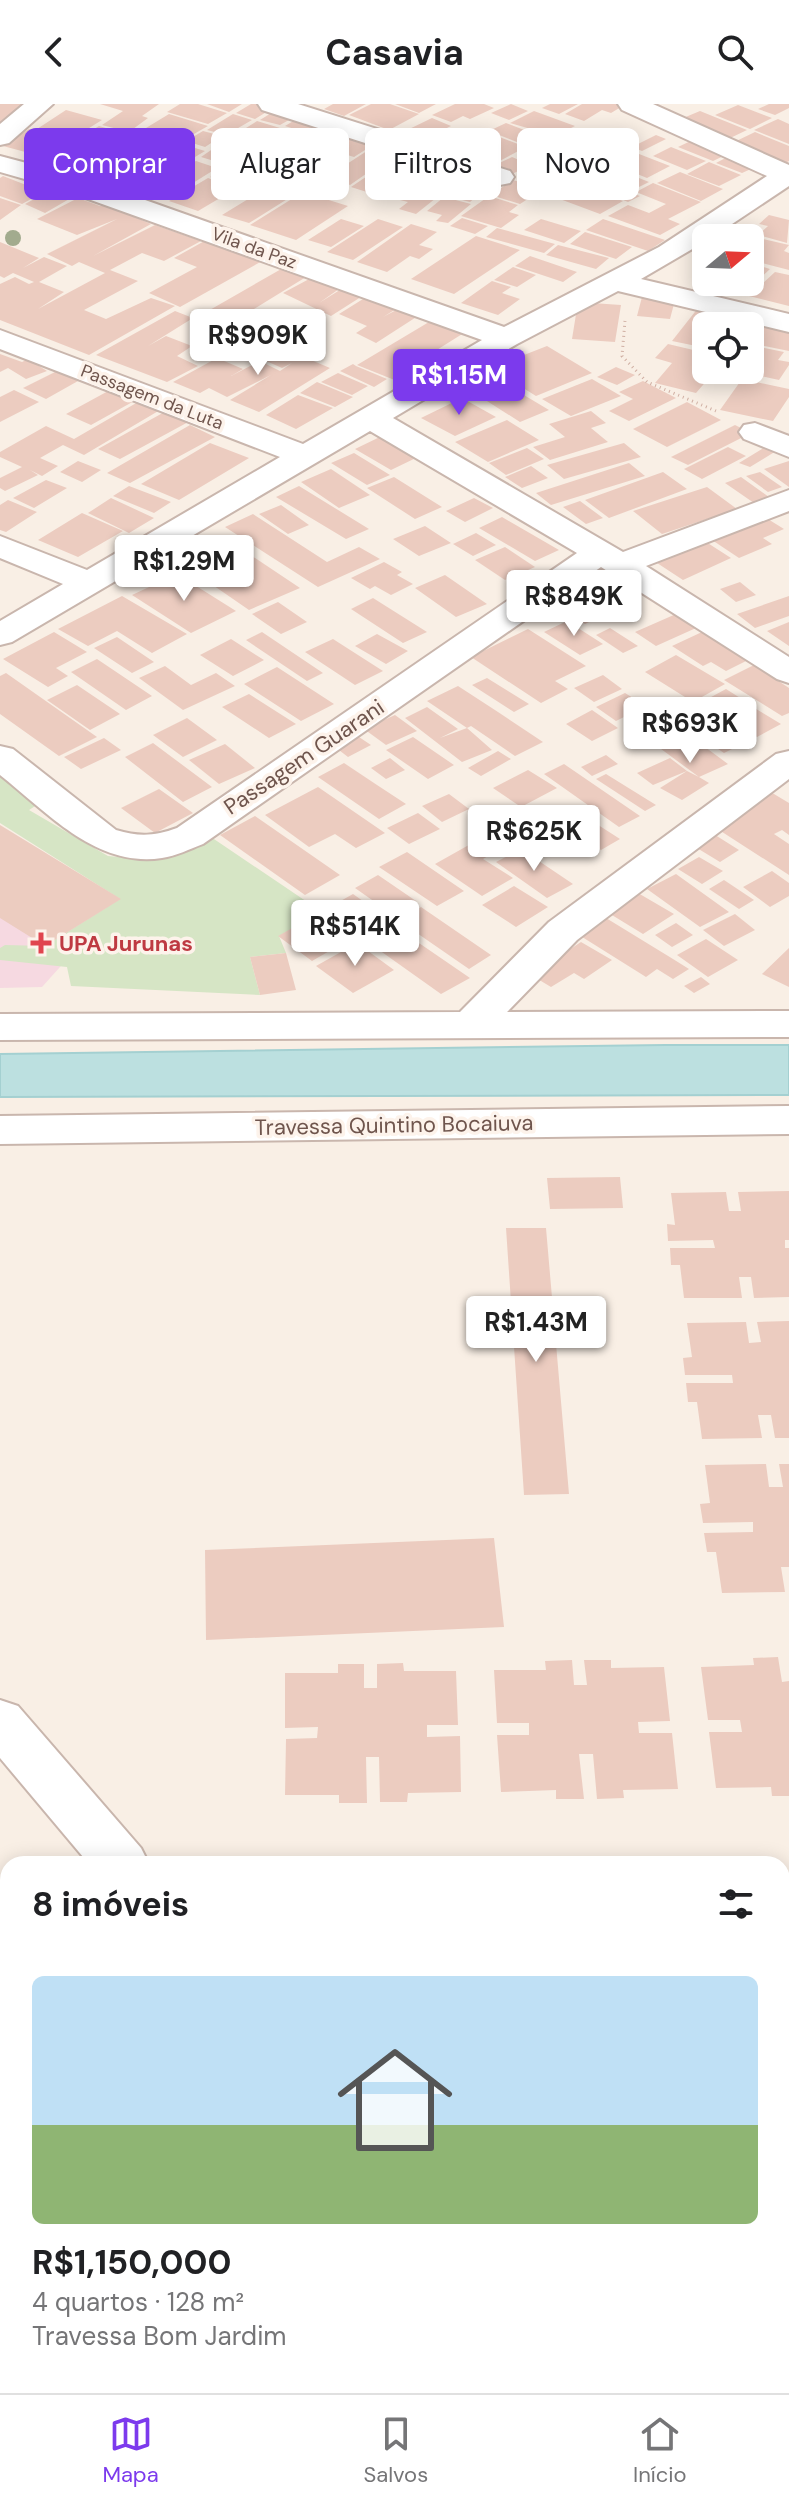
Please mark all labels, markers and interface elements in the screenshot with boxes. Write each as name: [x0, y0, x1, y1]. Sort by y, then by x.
text: Casavia: [325, 29, 464, 76]
icon: back: [32, 30, 76, 74]
icon: search: [713, 30, 757, 74]
chip: Comprar: [24, 128, 195, 200]
chip: Alugar: [211, 128, 349, 200]
chip: Filtros: [365, 128, 501, 200]
chip: Novo: [517, 128, 639, 200]
street label: Vila da Paz: [208, 222, 300, 274]
north arrow: [692, 224, 764, 296]
map controls: [692, 224, 764, 384]
pin: R$909K: [193, 309, 323, 377]
button: locate: [692, 312, 764, 384]
text: R$909K: [208, 318, 308, 352]
pin: R$1.15M: [385, 349, 533, 417]
text: R$1.15M: [411, 358, 507, 392]
street label: Passagem da Luta: [77, 359, 227, 435]
pin: R$1.29M: [110, 535, 258, 603]
text: R$1.29M: [133, 544, 235, 578]
pin: R$849K: [509, 570, 639, 638]
text: R$849K: [525, 579, 623, 613]
street label: Passagem Guarani: [218, 693, 390, 821]
pin: R$693K: [625, 697, 755, 765]
text: R$693K: [641, 706, 739, 740]
pin: R$625K: [469, 805, 599, 873]
text: R$625K: [486, 814, 582, 848]
pin: R$514K: [290, 900, 420, 968]
text: R$514K: [309, 909, 401, 943]
place label: UPA Jurunas: [59, 929, 193, 958]
marker: UPA Jurunas: [30, 932, 52, 954]
street label: Travessa Quintino Bocaiuva: [254, 1108, 534, 1142]
pin: R$1.43M: [462, 1296, 610, 1364]
text: R$1.43M: [484, 1305, 588, 1339]
text: 8 imóveis: [32, 1882, 189, 1927]
icon: filters: [714, 1882, 758, 1926]
icon: home: [323, 2028, 467, 2172]
text: R$1,150,000: [32, 2240, 231, 2285]
text: 4 quartos · 128 m²: [32, 2285, 244, 2319]
text: Travessa Bom Jardim: [32, 2319, 287, 2353]
tab: Mapa: [102, 2412, 159, 2489]
tab: Salvos: [363, 2412, 428, 2489]
tab: Início: [633, 2412, 687, 2489]

